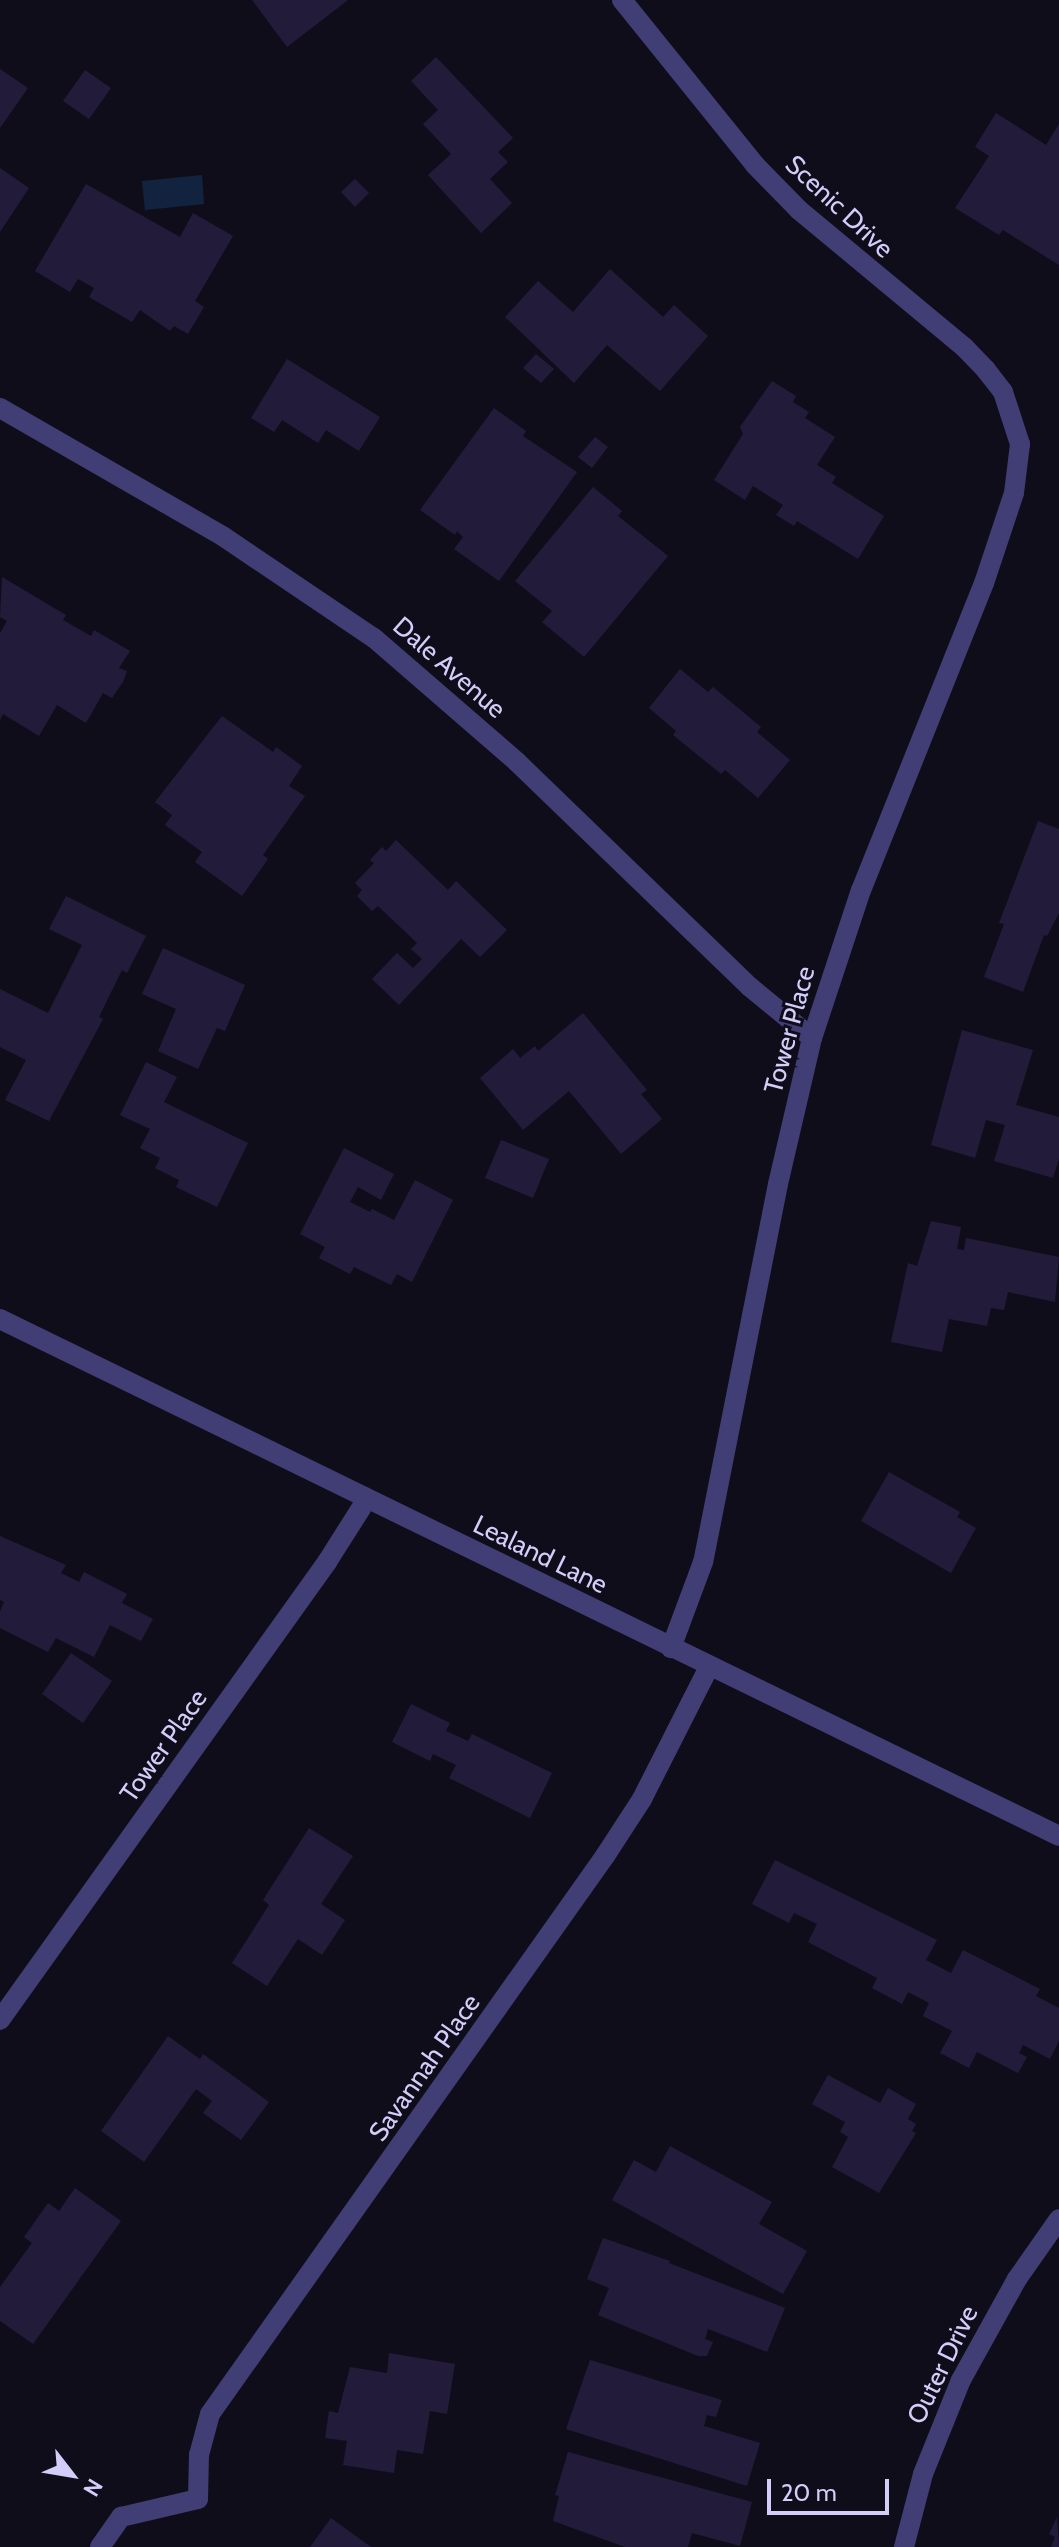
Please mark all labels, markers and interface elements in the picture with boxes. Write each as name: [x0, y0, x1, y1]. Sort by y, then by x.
street label: Scenic Drive: [779, 149, 899, 265]
street label: Dale Avenue: [386, 611, 512, 725]
street label: Tower Place: [758, 963, 822, 1097]
street label: Lealand Lane: [468, 1509, 612, 1601]
street label: Tower Place: [114, 1684, 214, 1808]
street label: Savannah Place: [363, 1989, 487, 2147]
street label: Outer Drive: [901, 2301, 985, 2429]
north arrow: [32, 2435, 112, 2515]
scale bar: [771, 2463, 893, 2513]
text: N: [77, 2474, 109, 2501]
text: 20 m: [781, 2478, 837, 2507]

